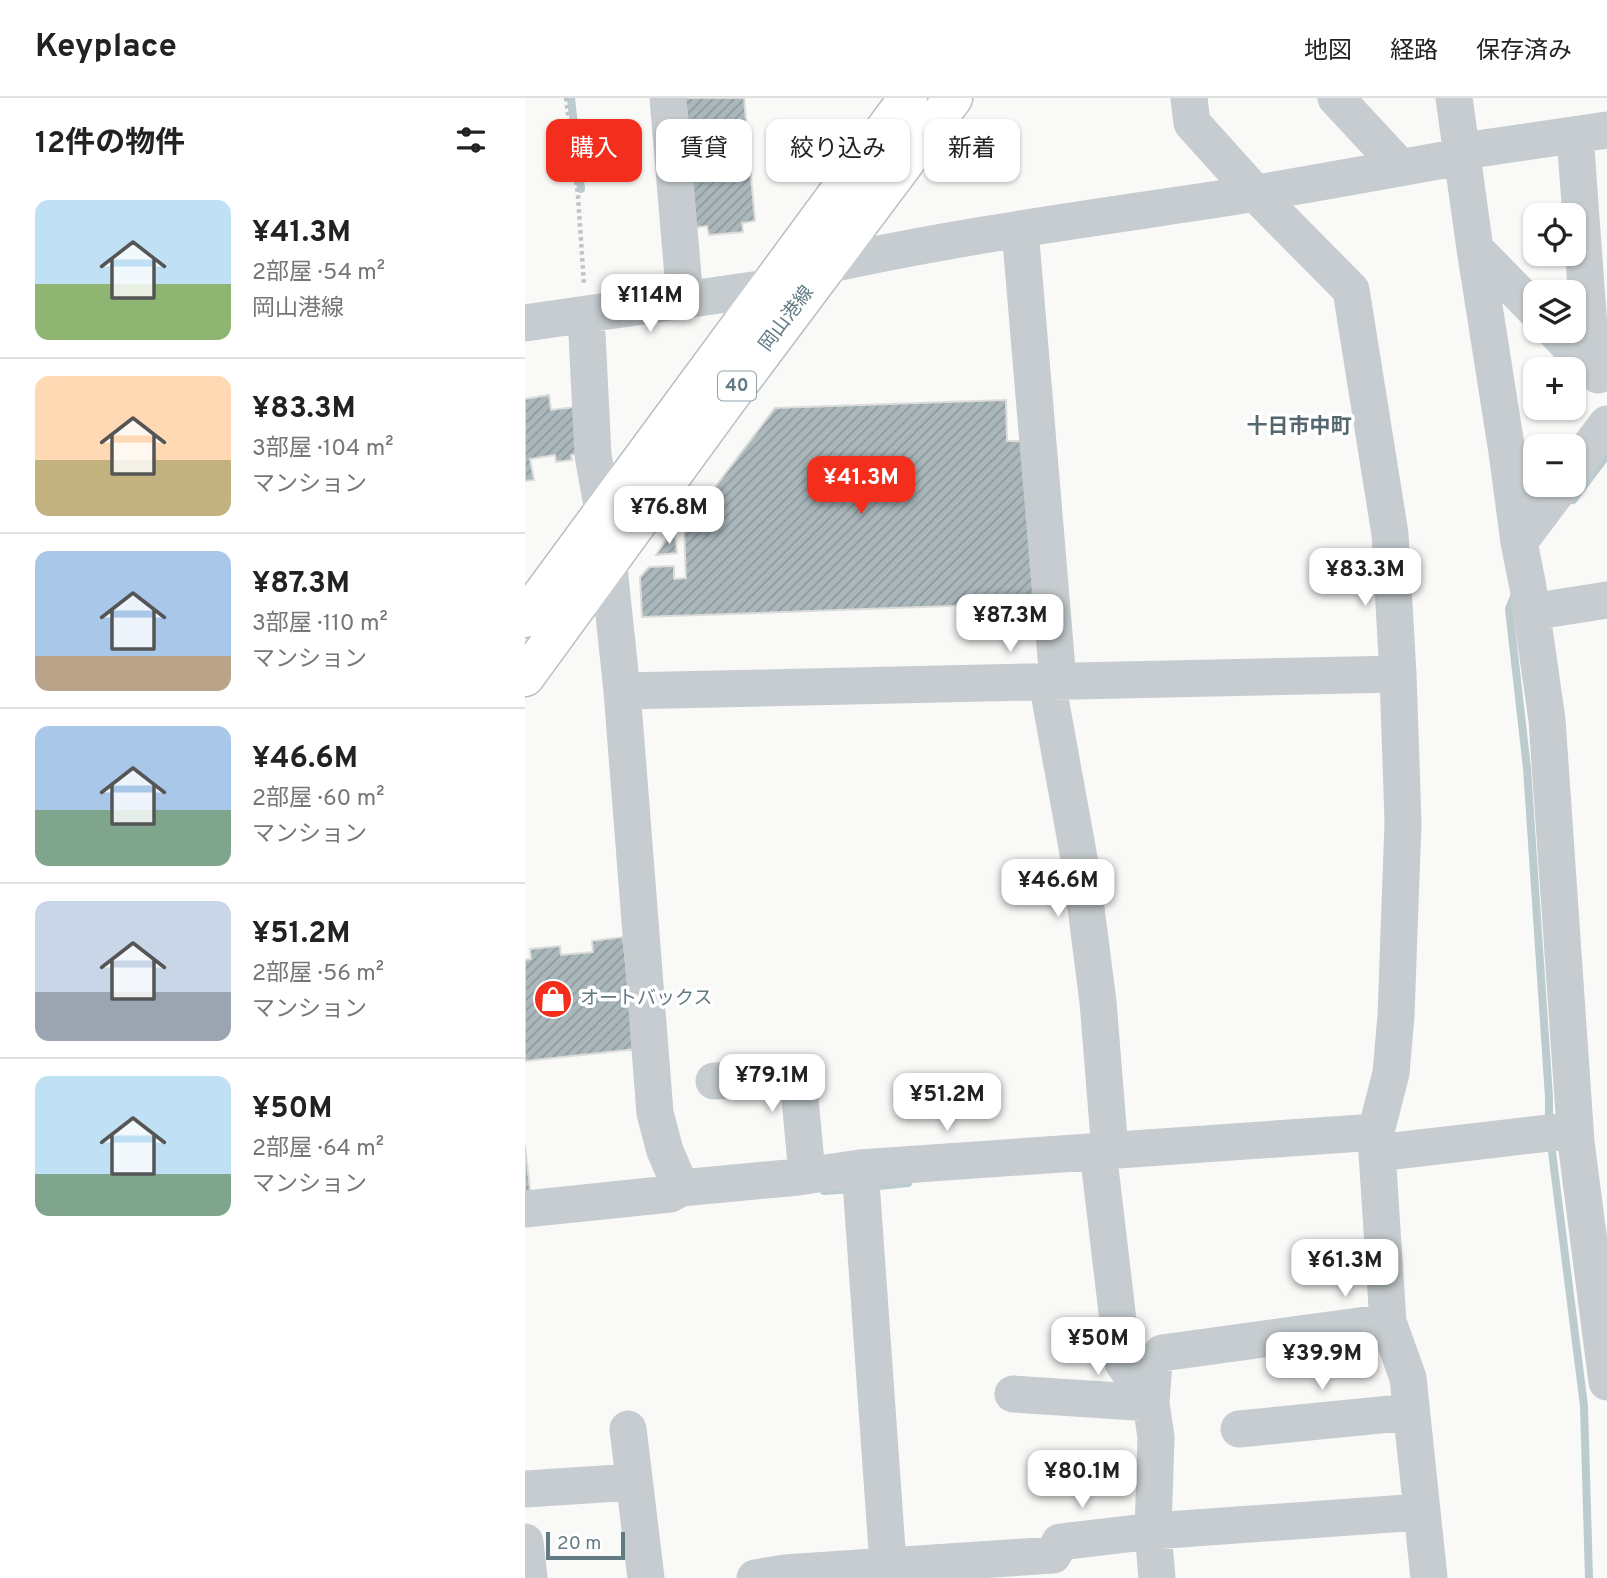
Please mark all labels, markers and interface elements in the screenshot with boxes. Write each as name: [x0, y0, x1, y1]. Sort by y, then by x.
text: Keyplace: [35, 27, 177, 69]
text: 地図: [1304, 37, 1352, 67]
text: 経路: [1390, 37, 1438, 67]
text: 保存済み: [1476, 37, 1572, 67]
chip: 購入: [546, 119, 642, 182]
chip: 賃貸: [656, 119, 752, 182]
chip: 絞り込み: [766, 119, 910, 182]
chip: 新着: [924, 119, 1020, 182]
icon: filters: [452, 121, 490, 159]
text: 12件の物件: [35, 126, 185, 163]
map controls: [1523, 203, 1586, 497]
button: locate: [1523, 203, 1586, 266]
text: ¥41.3M: [252, 215, 351, 252]
icon: home: [91, 228, 175, 312]
text: 2部屋 · 54 m²: [252, 259, 385, 288]
pin: ¥114M: [601, 274, 699, 334]
button: layers: [1523, 280, 1586, 343]
street label: 岡山港線: [755, 281, 819, 357]
text: ¥114M: [617, 282, 683, 311]
text: 岡山港線: [252, 295, 344, 324]
button: +: [1523, 357, 1586, 420]
road number: 40: [718, 372, 756, 400]
text: ¥83.3M: [252, 391, 356, 428]
icon: home: [91, 404, 175, 488]
district label: 十日市中町: [1247, 414, 1352, 441]
button: −: [1523, 434, 1586, 497]
text: 3部屋 · 104 m²: [252, 435, 394, 464]
pin: ¥41.3M: [804, 456, 918, 516]
text: ¥41.3M: [823, 464, 899, 493]
text: マンション: [252, 471, 367, 500]
pin: ¥76.8M: [612, 486, 726, 546]
text: ¥76.8M: [630, 494, 708, 523]
pin: ¥83.3M: [1308, 548, 1422, 608]
text: ¥83.3M: [1325, 556, 1405, 585]
text: ¥87.3M: [252, 566, 350, 603]
icon: home: [91, 579, 175, 663]
pin: ¥87.3M: [953, 594, 1067, 654]
text: ¥87.3M: [972, 602, 1048, 631]
text: 3部屋 · 110 m²: [252, 610, 388, 639]
text: マンション: [252, 646, 367, 675]
text: ¥46.6M: [252, 741, 358, 778]
icon: home: [91, 754, 175, 838]
text: 2部屋 · 60 m²: [252, 785, 385, 814]
text: マンション: [252, 821, 367, 850]
pin: ¥46.6M: [1001, 860, 1115, 919]
text: ¥46.6M: [1017, 867, 1099, 896]
text: ¥51.2M: [252, 916, 351, 953]
icon: home: [91, 929, 175, 1013]
text: 2部屋 · 56 m²: [252, 960, 384, 989]
shop icon: オートバックス: [532, 978, 574, 1020]
place label: オートバックス: [580, 987, 712, 1011]
text: マンション: [252, 996, 367, 1025]
pin: ¥79.1M: [715, 1054, 829, 1114]
text: ¥79.1M: [735, 1062, 809, 1091]
pin: ¥51.2M: [890, 1074, 1004, 1133]
text: ¥51.2M: [909, 1081, 985, 1110]
text: ¥50M: [252, 1091, 333, 1128]
icon: home: [91, 1104, 175, 1188]
text: 2部屋 · 64 m²: [252, 1135, 384, 1164]
text: マンション: [252, 1171, 367, 1200]
pin: ¥61.3M: [1288, 1240, 1402, 1299]
text: ¥61.3M: [1307, 1247, 1383, 1276]
pin: ¥50M: [1057, 1318, 1139, 1377]
text: ¥50M: [1067, 1325, 1129, 1354]
pin: ¥39.9M: [1265, 1332, 1379, 1392]
text: ¥39.9M: [1282, 1340, 1362, 1369]
pin: ¥80.1M: [1025, 1450, 1139, 1510]
text: ¥80.1M: [1044, 1458, 1120, 1487]
scale bar: [546, 1529, 625, 1561]
text: 20 m: [557, 1532, 601, 1556]

